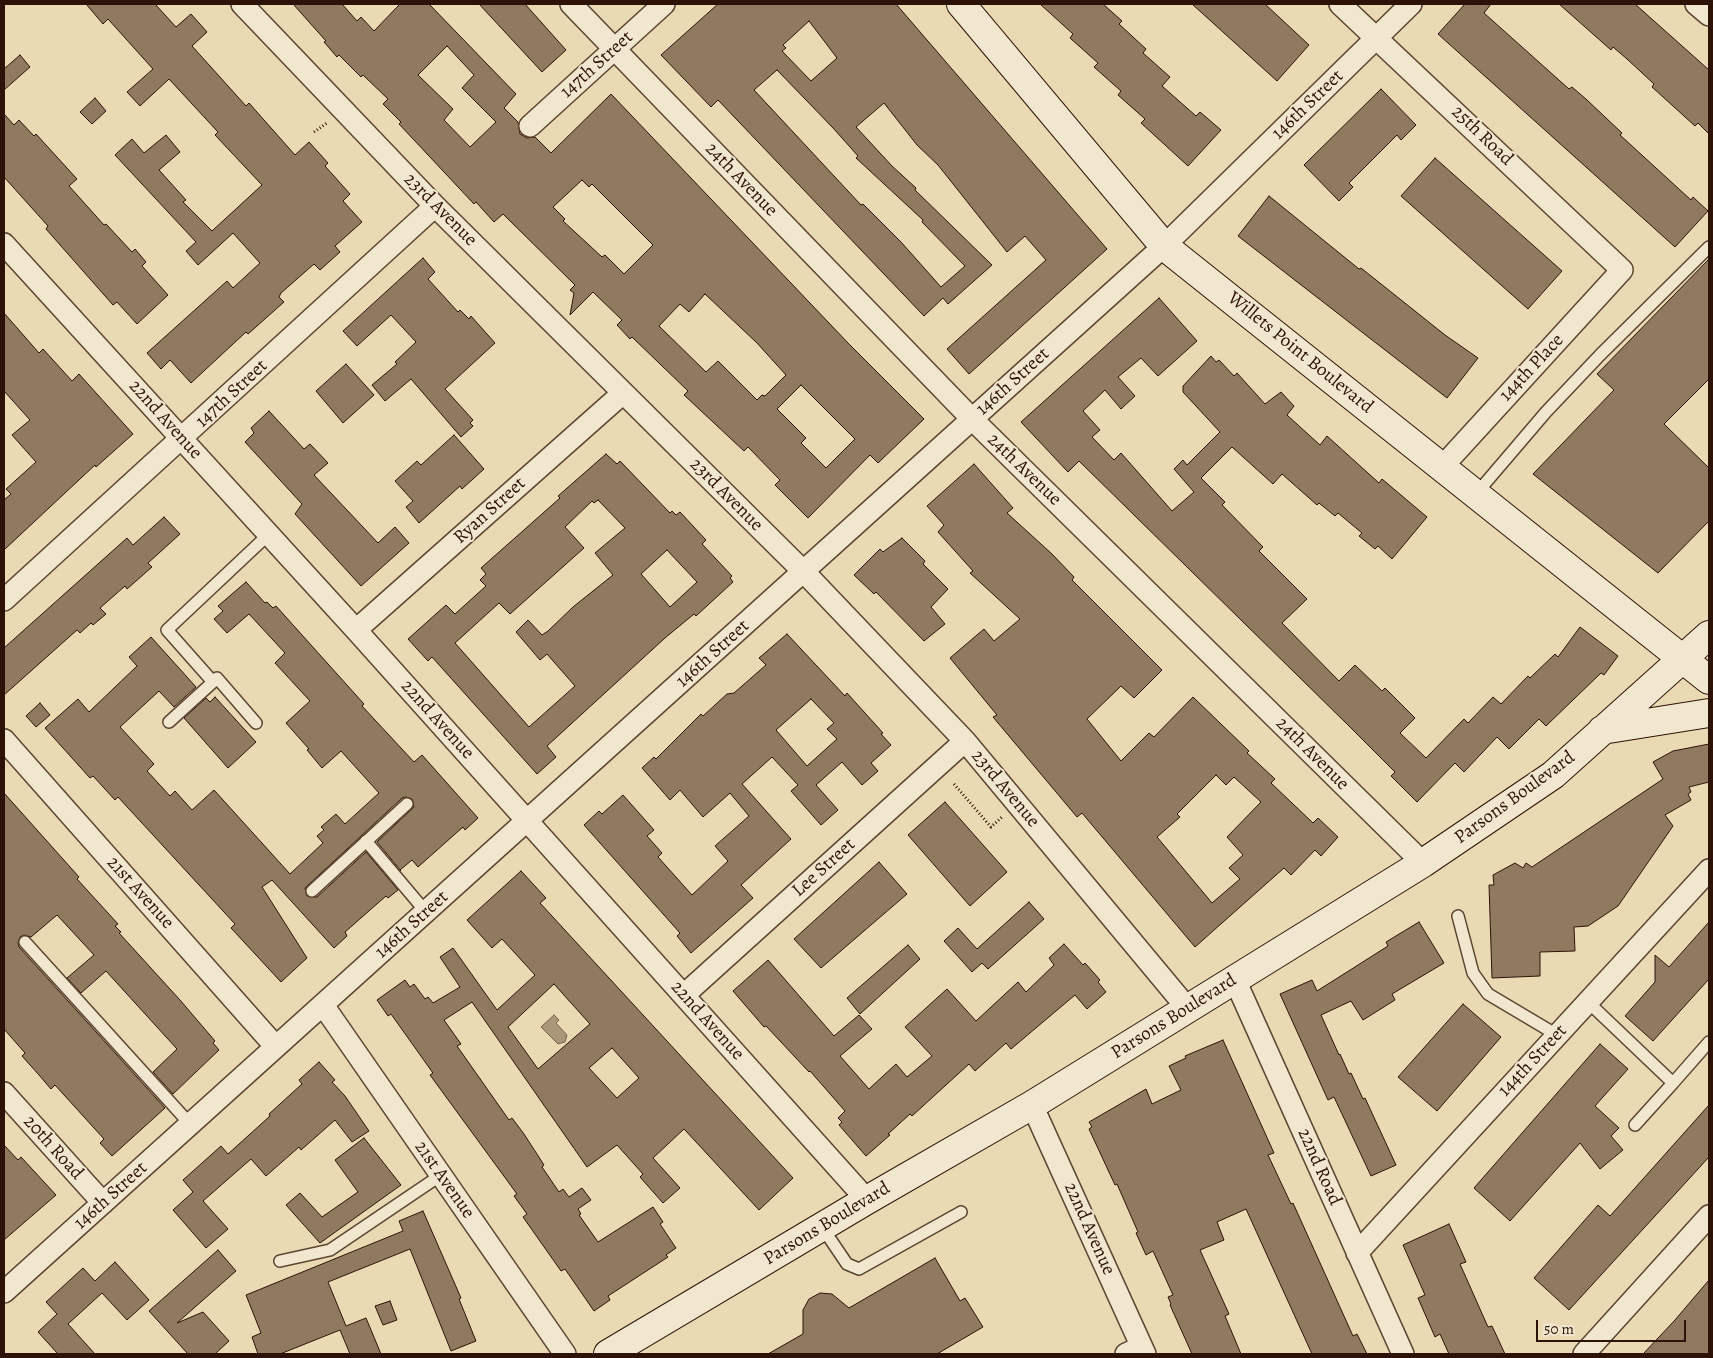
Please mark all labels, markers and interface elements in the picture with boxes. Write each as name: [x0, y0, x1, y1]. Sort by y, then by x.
street label: 147th Street: [556, 26, 638, 104]
street label: 146th Street: [1267, 65, 1349, 145]
street label: 25th Road: [1446, 101, 1518, 171]
street label: 24th Avenue: [700, 138, 782, 222]
street label: 23rd Avenue: [399, 169, 481, 251]
street label: Willets Point Boulevard: [1223, 287, 1377, 419]
street label: 144th Place: [1495, 329, 1569, 407]
street label: 146th Street: [972, 343, 1054, 421]
street label: 147th Street: [191, 355, 273, 433]
street label: 22nd Avenue: [123, 376, 207, 464]
street label: 24th Avenue: [982, 429, 1066, 511]
street label: 23rd Avenue: [685, 454, 767, 536]
street label: Ryan Street: [449, 473, 531, 549]
street label: 146th Street: [672, 615, 754, 693]
street label: 22nd Avenue: [395, 676, 479, 764]
street label: 24th Avenue: [1271, 713, 1353, 795]
street label: 23rd Avenue: [966, 745, 1044, 833]
street label: Parsons Boulevard: [1450, 747, 1580, 849]
street label: Lee Street: [788, 834, 860, 902]
street label: 21st Avenue: [101, 852, 179, 934]
street label: 146th Street: [371, 886, 453, 964]
street label: Parsons Boulevard: [1107, 969, 1241, 1065]
street label: 22nd Avenue: [665, 977, 749, 1065]
street label: 144th Street: [1494, 1020, 1572, 1102]
street label: 20th Road: [18, 1111, 88, 1185]
street label: 22nd Road: [1292, 1125, 1346, 1209]
street label: 21st Avenue: [409, 1137, 479, 1223]
street label: 146th Street: [70, 1157, 152, 1235]
street label: Parsons Boulevard: [760, 1177, 894, 1271]
street label: 22nd Avenue: [1058, 1179, 1120, 1279]
scale bar: [1538, 1310, 1688, 1342]
text: 50 m: [1544, 1319, 1574, 1339]

